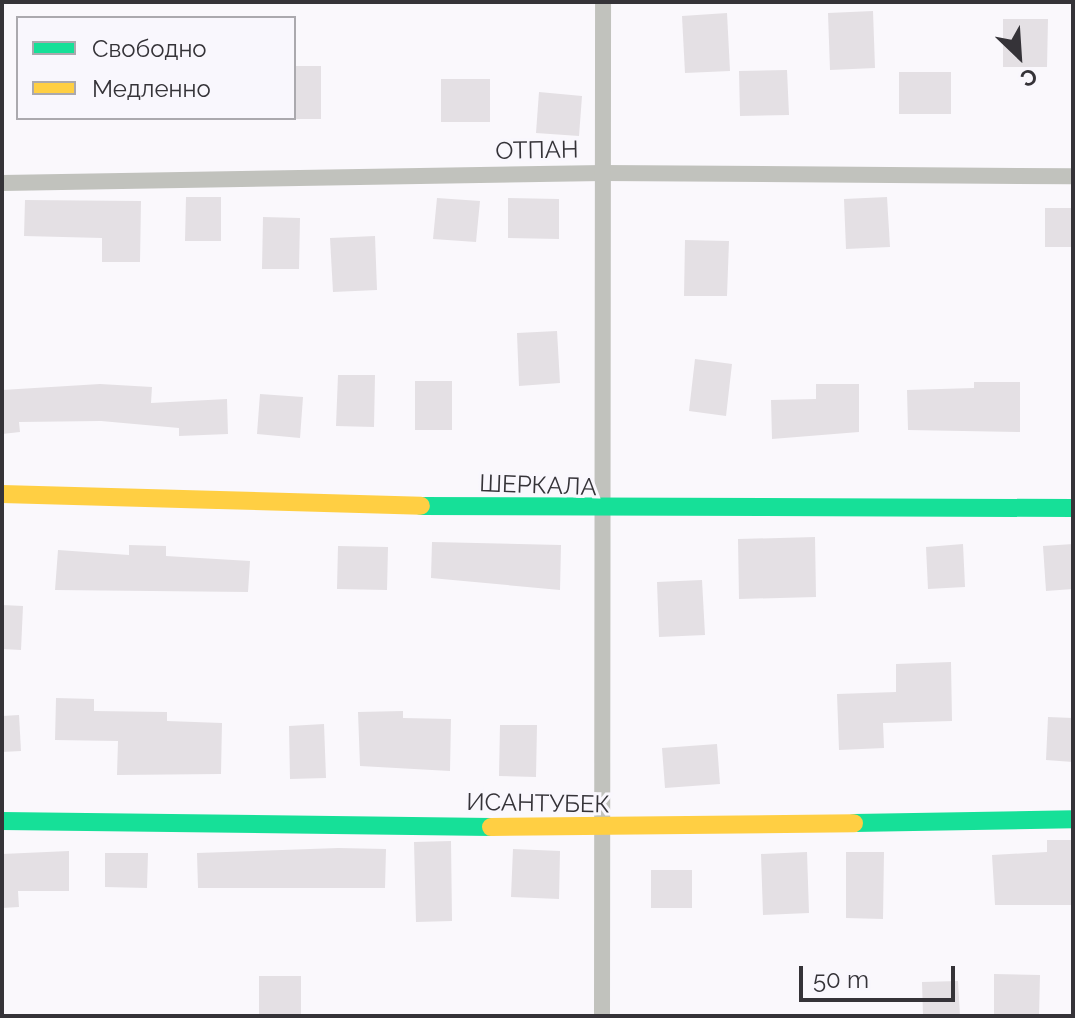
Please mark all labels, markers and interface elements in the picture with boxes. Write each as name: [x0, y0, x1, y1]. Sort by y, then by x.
legend: [16, 16, 296, 120]
north arrow: [979, 16, 1059, 96]
text: Свободно: [92, 34, 207, 63]
text: С: [1017, 63, 1041, 93]
text: Медленно: [92, 74, 211, 103]
street label: ОТПАН: [495, 135, 579, 165]
street label: ШЕРКАЛА: [479, 469, 597, 501]
street label: ИСАНТУБЕК: [466, 787, 610, 819]
scale bar: [803, 950, 959, 1000]
text: 50 m: [813, 965, 869, 994]

